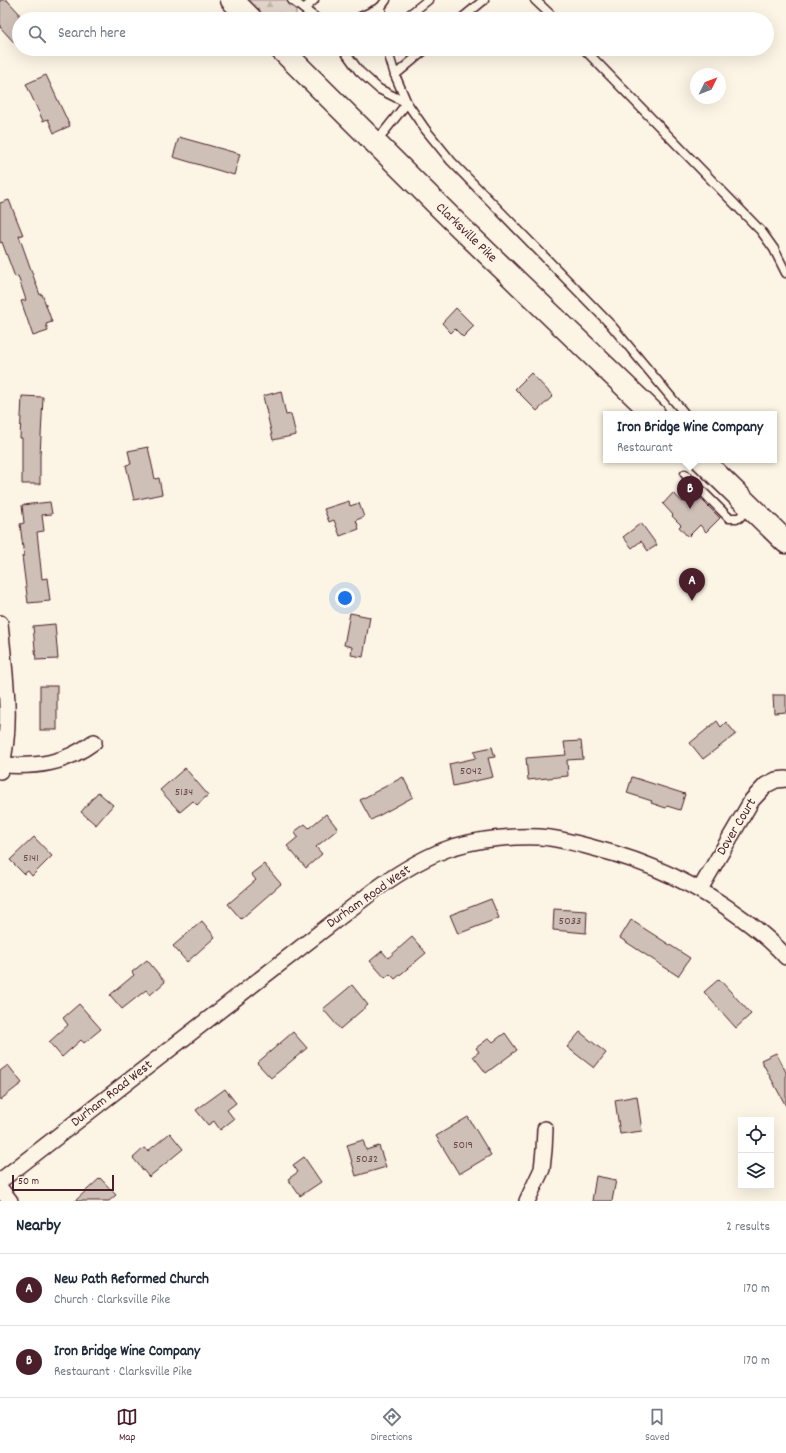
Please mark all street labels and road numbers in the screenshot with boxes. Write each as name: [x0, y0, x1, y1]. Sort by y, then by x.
street label: Clarksville Pike: [431, 198, 501, 268]
street label: Dover Court: [712, 795, 762, 859]
street label: Durham Road West: [323, 860, 415, 934]
street label: Durham Road West: [67, 1056, 157, 1132]

